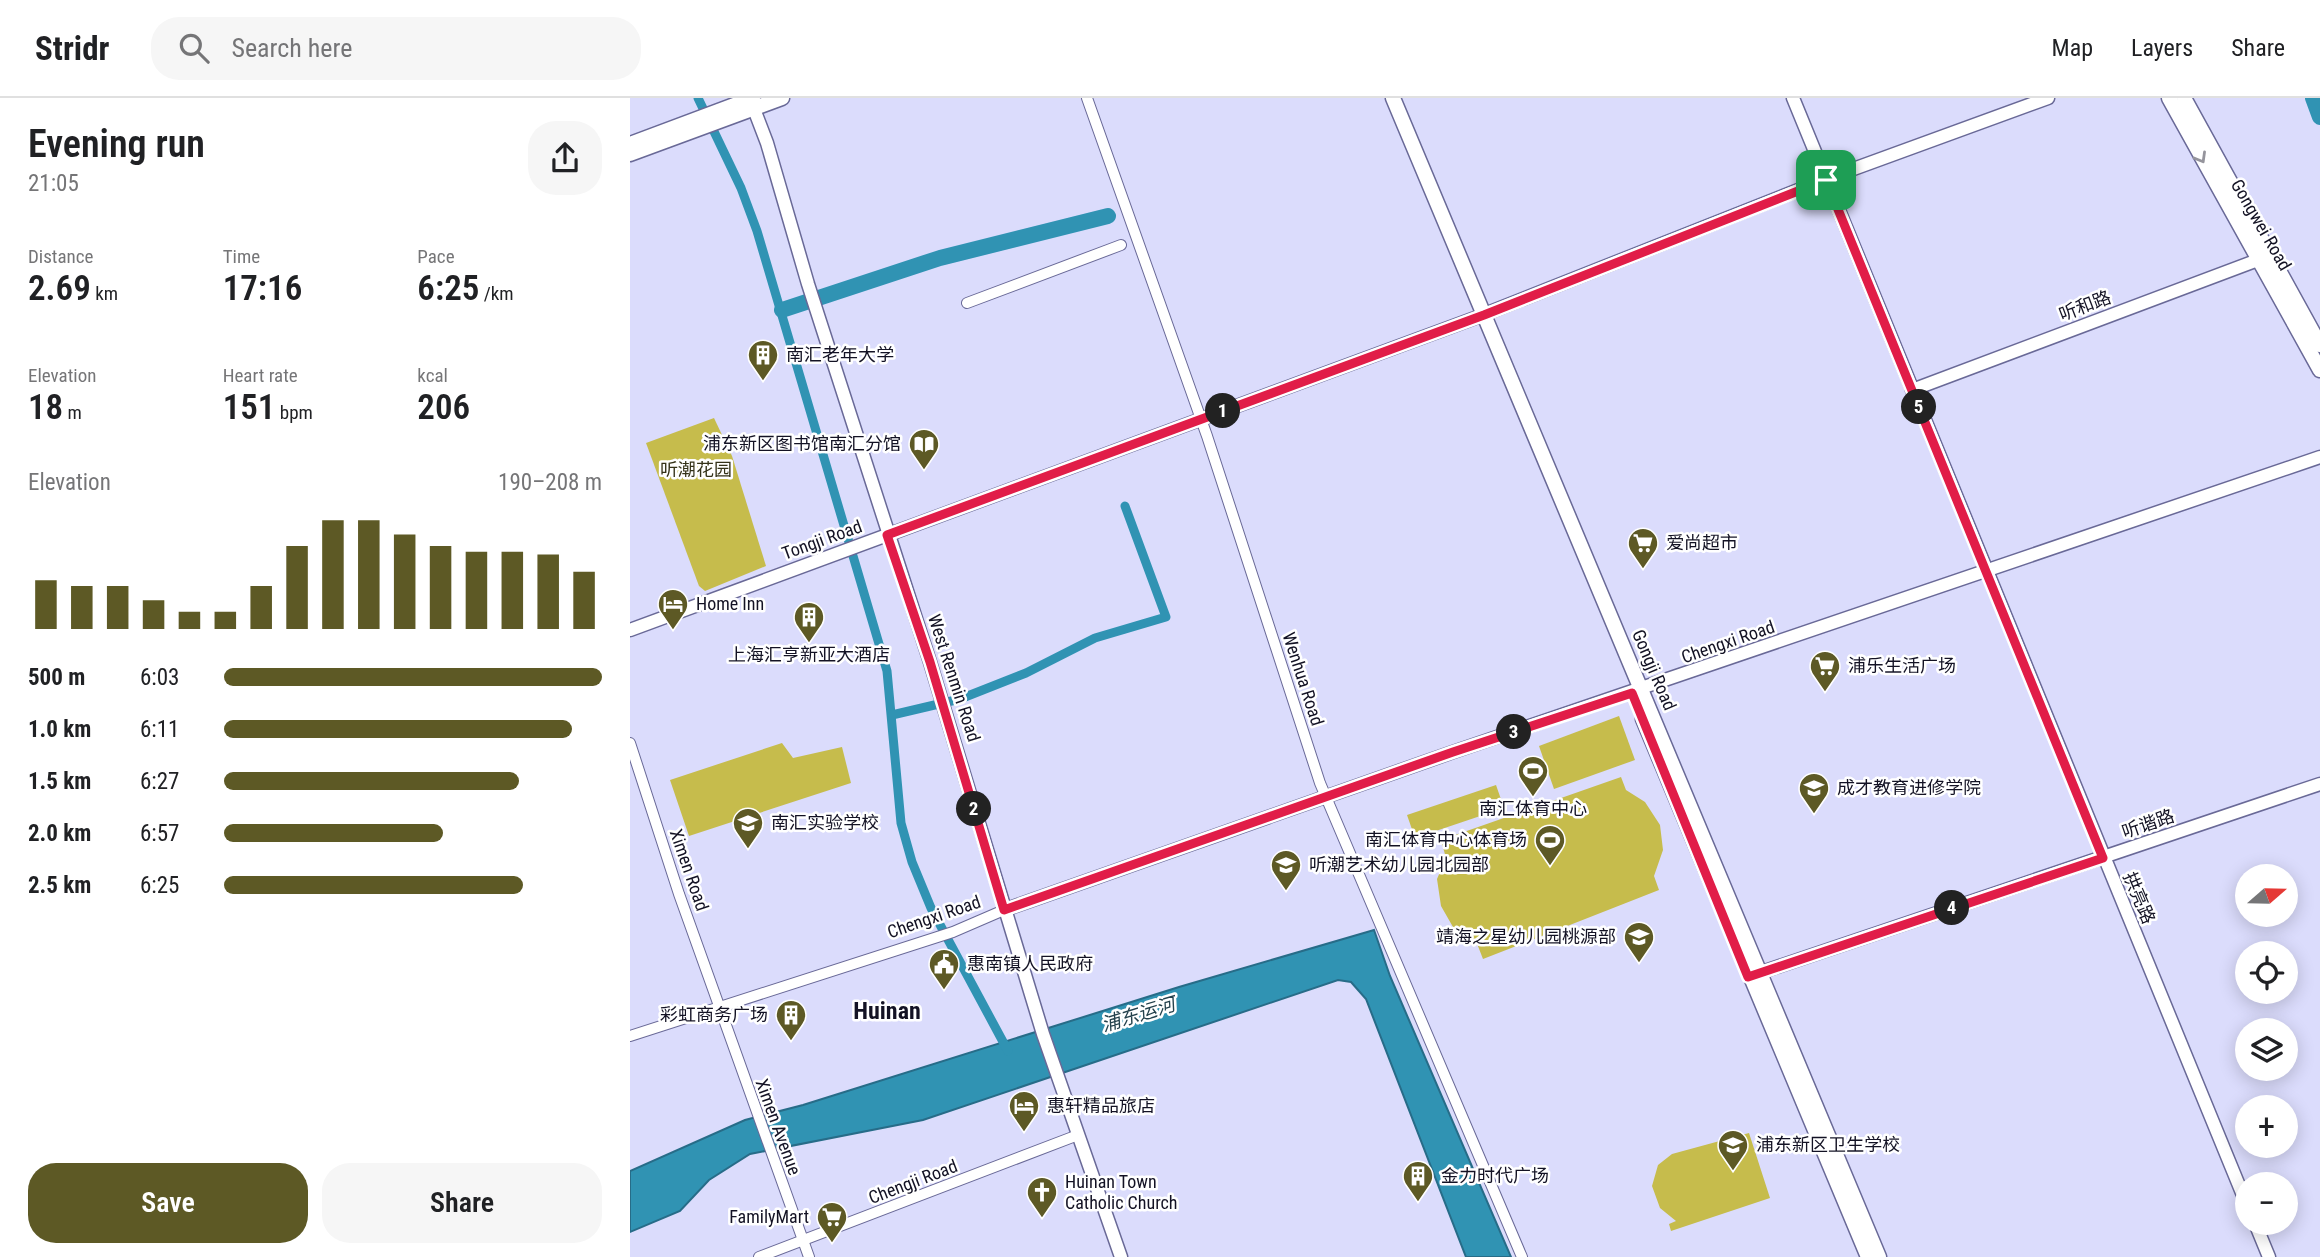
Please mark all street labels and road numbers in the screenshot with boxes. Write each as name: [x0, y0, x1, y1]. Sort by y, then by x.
street label: Gongwei Road: [2227, 175, 2296, 274]
street label: 听和路: [2056, 286, 2114, 325]
street label: Tongji Road: [779, 515, 865, 564]
street label: West Renmin Road: [924, 611, 985, 744]
street label: Chengxi Road: [1678, 616, 1777, 667]
street label: Gongji Road: [1628, 626, 1681, 713]
street label: Wenhua Road: [1279, 630, 1328, 728]
street label: 听谐路: [2119, 805, 2177, 842]
street label: Ximen Road: [666, 826, 713, 913]
street label: 拱亮路: [2119, 869, 2160, 927]
street label: Chengxi Road: [884, 891, 983, 942]
street label: Ximen Avenue: [751, 1076, 806, 1178]
street label: Chengji Road: [865, 1155, 960, 1208]

